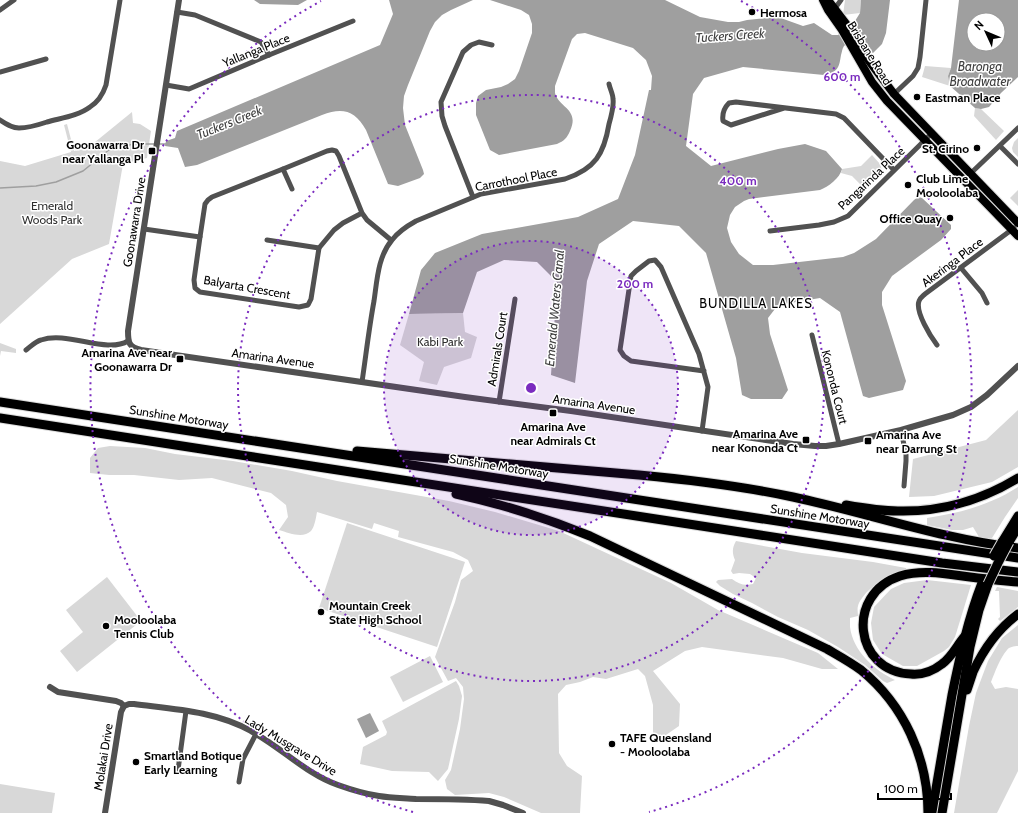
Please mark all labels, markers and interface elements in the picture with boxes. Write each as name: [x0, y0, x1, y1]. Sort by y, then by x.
place label: Hermosa: [760, 5, 807, 20]
marker: Hermosa: [747, 7, 757, 17]
north arrow: [966, 12, 1006, 52]
text: N: [971, 17, 987, 33]
street label: Brisbane Road: [844, 18, 896, 88]
water label: Tuckers Creek: [695, 25, 766, 45]
street label: Yallanga Place: [219, 30, 292, 71]
water label: Baronga Broadwater: [950, 58, 1011, 89]
text: 600 m: [824, 69, 860, 84]
place label: Eastman Place: [925, 90, 1001, 105]
marker: Eastman Place: [912, 92, 922, 102]
water label: Tuckers Creek: [194, 101, 265, 142]
place label: Goonawarra Dr near Yallanga Pl: [62, 137, 144, 166]
place label: St. Cirino: [922, 141, 969, 156]
street label: Pangarinda Place: [834, 143, 908, 213]
marker: St. Cirino: [972, 143, 982, 153]
marker: Goonawarra Dr near Yallanga Pl: [147, 146, 157, 156]
street label: Carrothool Place: [474, 164, 558, 194]
place label: Club Lime Mooloolaba: [916, 171, 978, 200]
text: 400 m: [719, 173, 757, 188]
street label: Goonawarra Drive: [119, 176, 149, 268]
marker: Club Lime Mooloolaba: [903, 180, 913, 190]
park label: Emerald Woods Park: [22, 198, 83, 227]
place label: Office Quay: [880, 211, 943, 226]
marker: Office Quay: [945, 213, 955, 223]
street label: Akeringa Place: [918, 234, 986, 290]
water label: Emerald Waters Canal: [541, 249, 567, 367]
street label: Balyarta Crescent: [202, 272, 292, 302]
text: 200 m: [617, 276, 653, 291]
district label: BUNDILLA LAKES: [699, 295, 813, 311]
street label: Admirals Court: [484, 311, 510, 387]
park label: Kabi Park: [417, 334, 464, 349]
place label: Amarina Ave near Goonawarra Dr: [81, 345, 172, 374]
street label: Amarina Avenue: [231, 345, 315, 371]
street label: Kononda Court: [819, 348, 851, 426]
marker: Amarina Ave near Goonawarra Dr: [175, 354, 185, 364]
centre of rings: [524, 381, 538, 395]
street label: Amarina Avenue: [552, 391, 636, 417]
street label: Sunshine Motorway: [128, 402, 230, 432]
marker: Amarina Ave near Admirals Ct: [548, 408, 558, 418]
place label: Amarina Ave near Admirals Ct: [510, 419, 596, 448]
place label: Amarina Ave near Kononda Ct: [712, 426, 798, 455]
place label: Amarina Ave near Darrung St: [876, 427, 957, 456]
marker: Amarina Ave near Kononda Ct: [801, 435, 811, 445]
marker: Amarina Ave near Darrung St: [863, 436, 873, 446]
street label: Sunshine Motorway: [448, 451, 550, 481]
street label: Sunshine Motorway: [769, 501, 871, 531]
place label: Mountain Creek State High School: [329, 598, 422, 627]
marker: Mountain Creek State High School: [316, 607, 326, 617]
place label: Mooloolaba Tennis Club: [114, 612, 176, 641]
marker: Mooloolaba Tennis Club: [101, 621, 111, 631]
street label: Lady Musgrave Drive: [242, 712, 340, 778]
street label: Molakai Drive: [90, 722, 116, 792]
place label: TAFE Queensland - Mooloolaba: [620, 730, 712, 759]
marker: TAFE Queensland - Mooloolaba: [607, 739, 617, 749]
place label: Smartland Botique Early Learning: [144, 748, 242, 777]
marker: Smartland Botique Early Learning: [131, 757, 141, 767]
scale bar: [878, 775, 951, 801]
text: 100 m: [884, 781, 918, 796]

